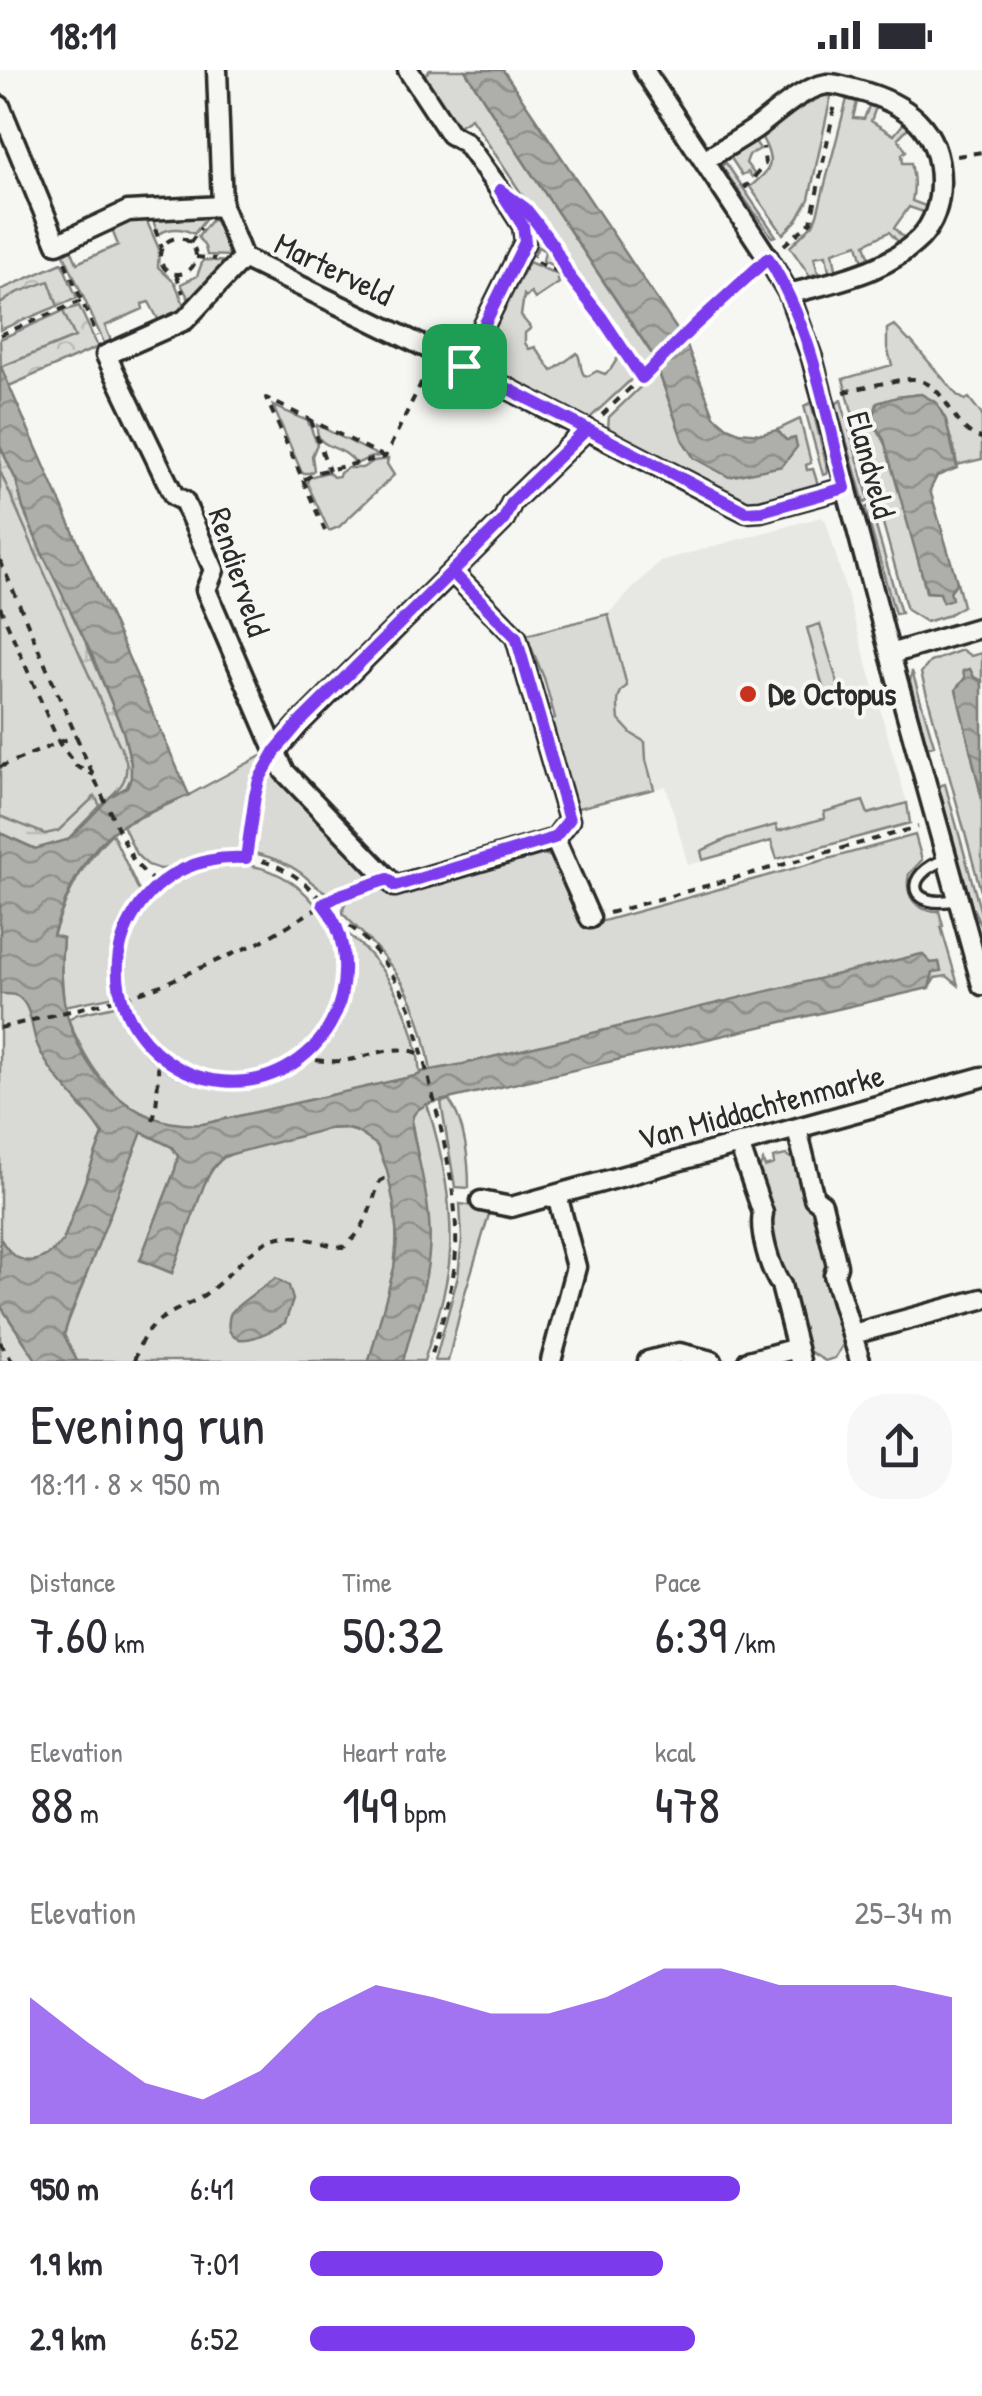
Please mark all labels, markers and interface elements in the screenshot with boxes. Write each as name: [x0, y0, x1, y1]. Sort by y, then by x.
text: 18:11: [50, 9, 117, 61]
street label: Marterveld: [268, 221, 400, 316]
pin: [422, 324, 507, 409]
icon: arrive: [437, 339, 492, 394]
street label: Elandveld: [837, 407, 906, 523]
street label: Rendierveld: [198, 502, 280, 642]
place label: De Octopus: [768, 672, 896, 716]
marker: De Octopus: [737, 683, 759, 705]
street label: Van Middachtenmarke: [633, 1053, 889, 1160]
text: Evening run: [30, 1387, 265, 1461]
button: share: [847, 1394, 952, 1499]
text: 18:11 · 8 × 950 m: [30, 1462, 220, 1505]
text: Distance: [30, 1563, 116, 1601]
text: Time: [342, 1563, 392, 1601]
text: Pace: [655, 1563, 701, 1601]
text: 7.60: [30, 1601, 108, 1669]
text: 50:32: [342, 1601, 443, 1669]
text: 6:39: [655, 1601, 727, 1669]
text: km: [108, 1624, 145, 1662]
text: /km: [727, 1624, 776, 1662]
text: Elevation: [30, 1733, 123, 1771]
text: Heart rate: [342, 1733, 447, 1771]
text: kcal: [655, 1733, 696, 1771]
text: 88: [30, 1771, 73, 1839]
text: 149: [342, 1771, 398, 1839]
text: 478: [655, 1771, 720, 1839]
text: m: [73, 1794, 99, 1832]
text: bpm: [398, 1794, 447, 1832]
text: Elevation: [30, 1891, 136, 1934]
text: 25–34 m: [855, 1891, 952, 1934]
text: 950 m: [30, 2167, 99, 2210]
text: 6:41: [190, 2167, 234, 2210]
text: 1.9 km: [30, 2242, 103, 2285]
text: 7:01: [190, 2242, 239, 2285]
text: 2.9 km: [30, 2317, 106, 2360]
text: 6:52: [190, 2317, 239, 2360]

